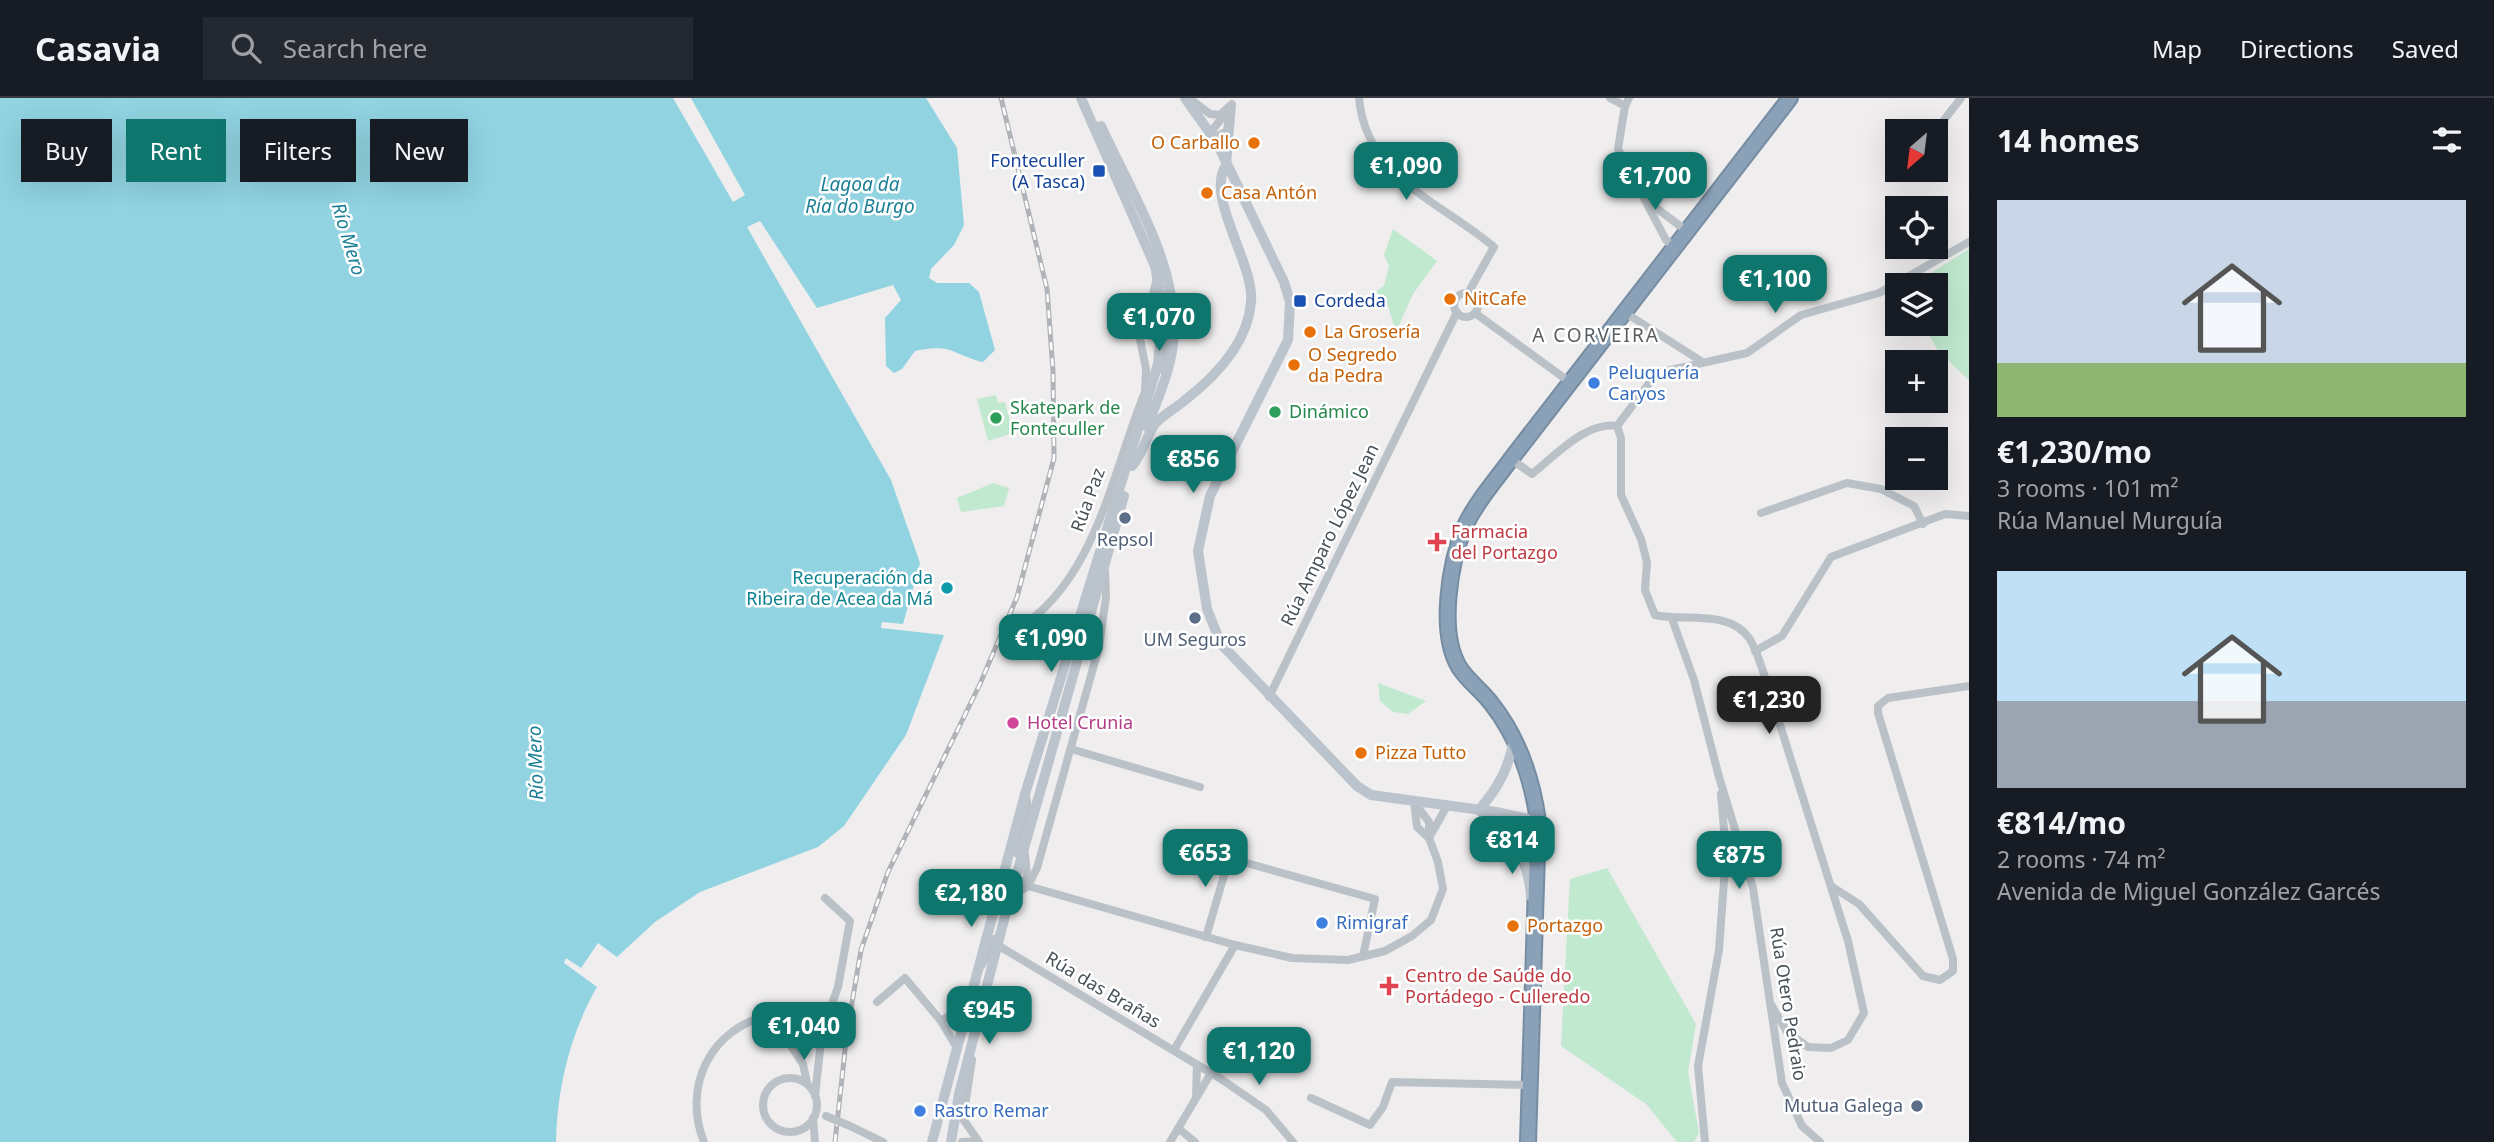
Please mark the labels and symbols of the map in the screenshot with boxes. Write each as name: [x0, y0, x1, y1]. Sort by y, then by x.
north arrow: [1885, 119, 1948, 182]
place label: O Carballo: [1151, 130, 1240, 154]
marker: O Carballo: [1246, 135, 1262, 151]
pin: €1,090: [1349, 142, 1463, 202]
place label: Fonteculler (A Tasca): [990, 148, 1086, 193]
pin: €1,700: [1598, 152, 1712, 212]
marker: Fonteculler (A Tasca): [1091, 163, 1107, 179]
water label: Lagoa da Ría do Burgo: [805, 171, 915, 219]
place label: Casa Antón: [1221, 180, 1317, 204]
marker: Casa Antón: [1199, 185, 1215, 201]
water label: Río Mero: [326, 199, 372, 279]
pin: €1,100: [1718, 256, 1832, 315]
place label: NitCafe: [1464, 286, 1527, 310]
place label: Cordeda: [1314, 288, 1386, 312]
marker: NitCafe: [1442, 291, 1458, 307]
marker: Cordeda: [1292, 293, 1308, 309]
pin: €1,070: [1102, 294, 1216, 353]
place label: La Grosería: [1324, 319, 1420, 343]
district label: A CORVEIRA: [1532, 322, 1660, 348]
marker: La Grosería: [1302, 324, 1318, 340]
place label: O Segredo da Pedra: [1308, 342, 1397, 387]
marker: O Segredo da Pedra: [1286, 357, 1302, 373]
place label: Peluquería Caryos: [1608, 360, 1699, 405]
marker: Peluquería Caryos: [1586, 375, 1602, 391]
place label: Skatepark de Fonteculler: [1010, 395, 1120, 440]
place label: Dinámico: [1289, 399, 1369, 423]
marker: Dinámico: [1267, 404, 1283, 420]
marker: Skatepark de Fonteculler: [988, 410, 1004, 426]
pin: €856: [1152, 436, 1234, 495]
street label: Rúa Amparo López Jean: [1274, 439, 1384, 630]
street label: Rúa Paz: [1064, 464, 1110, 535]
marker: Repsol: [1117, 510, 1133, 526]
place label: Farmacia del Portazgo: [1451, 519, 1558, 564]
place label: Repsol: [1097, 527, 1153, 551]
marker: Farmacia del Portazgo: [1429, 534, 1445, 550]
place label: Recuperación da Ribeira de Acea da Má: [746, 565, 933, 610]
marker: Recuperación da Ribeira de Acea da Má: [939, 580, 955, 596]
marker: UM Seguros: [1187, 610, 1203, 626]
pin: €1,090: [994, 614, 1108, 674]
place label: UM Seguros: [1144, 627, 1246, 651]
pin: €1,230: [1712, 676, 1826, 736]
place label: Hotel Crunia: [1027, 710, 1133, 734]
marker: Hotel Crunia: [1005, 715, 1021, 731]
water label: Río Mero: [521, 725, 549, 801]
place label: Pizza Tutto: [1375, 740, 1466, 764]
marker: Pizza Tutto: [1353, 745, 1369, 761]
pin: €814: [1471, 816, 1553, 876]
pin: €653: [1164, 830, 1246, 889]
pin: €875: [1698, 832, 1780, 891]
pin: €2,180: [914, 870, 1028, 929]
place label: Rimigraf: [1336, 910, 1409, 934]
place label: Portazgo: [1527, 913, 1603, 937]
marker: Rimigraf: [1314, 915, 1330, 931]
marker: Portazgo: [1505, 918, 1521, 934]
street label: Rúa Otero Pedraio: [1765, 925, 1813, 1082]
street label: Rúa das Brañas: [1041, 945, 1166, 1033]
place label: Centro de Saúde do Portádego - Culleredo: [1405, 963, 1590, 1008]
marker: Centro de Saúde do Portádego - Culleredo: [1379, 976, 1399, 996]
pin: €945: [948, 986, 1030, 1046]
pin: €1,040: [747, 1002, 861, 1062]
pin: €1,120: [1202, 1028, 1316, 1087]
place label: Mutua Galega: [1784, 1093, 1903, 1117]
place label: Rastro Remar: [934, 1098, 1049, 1122]
marker: Mutua Galega: [1909, 1098, 1925, 1114]
marker: Rastro Remar: [912, 1103, 928, 1119]

